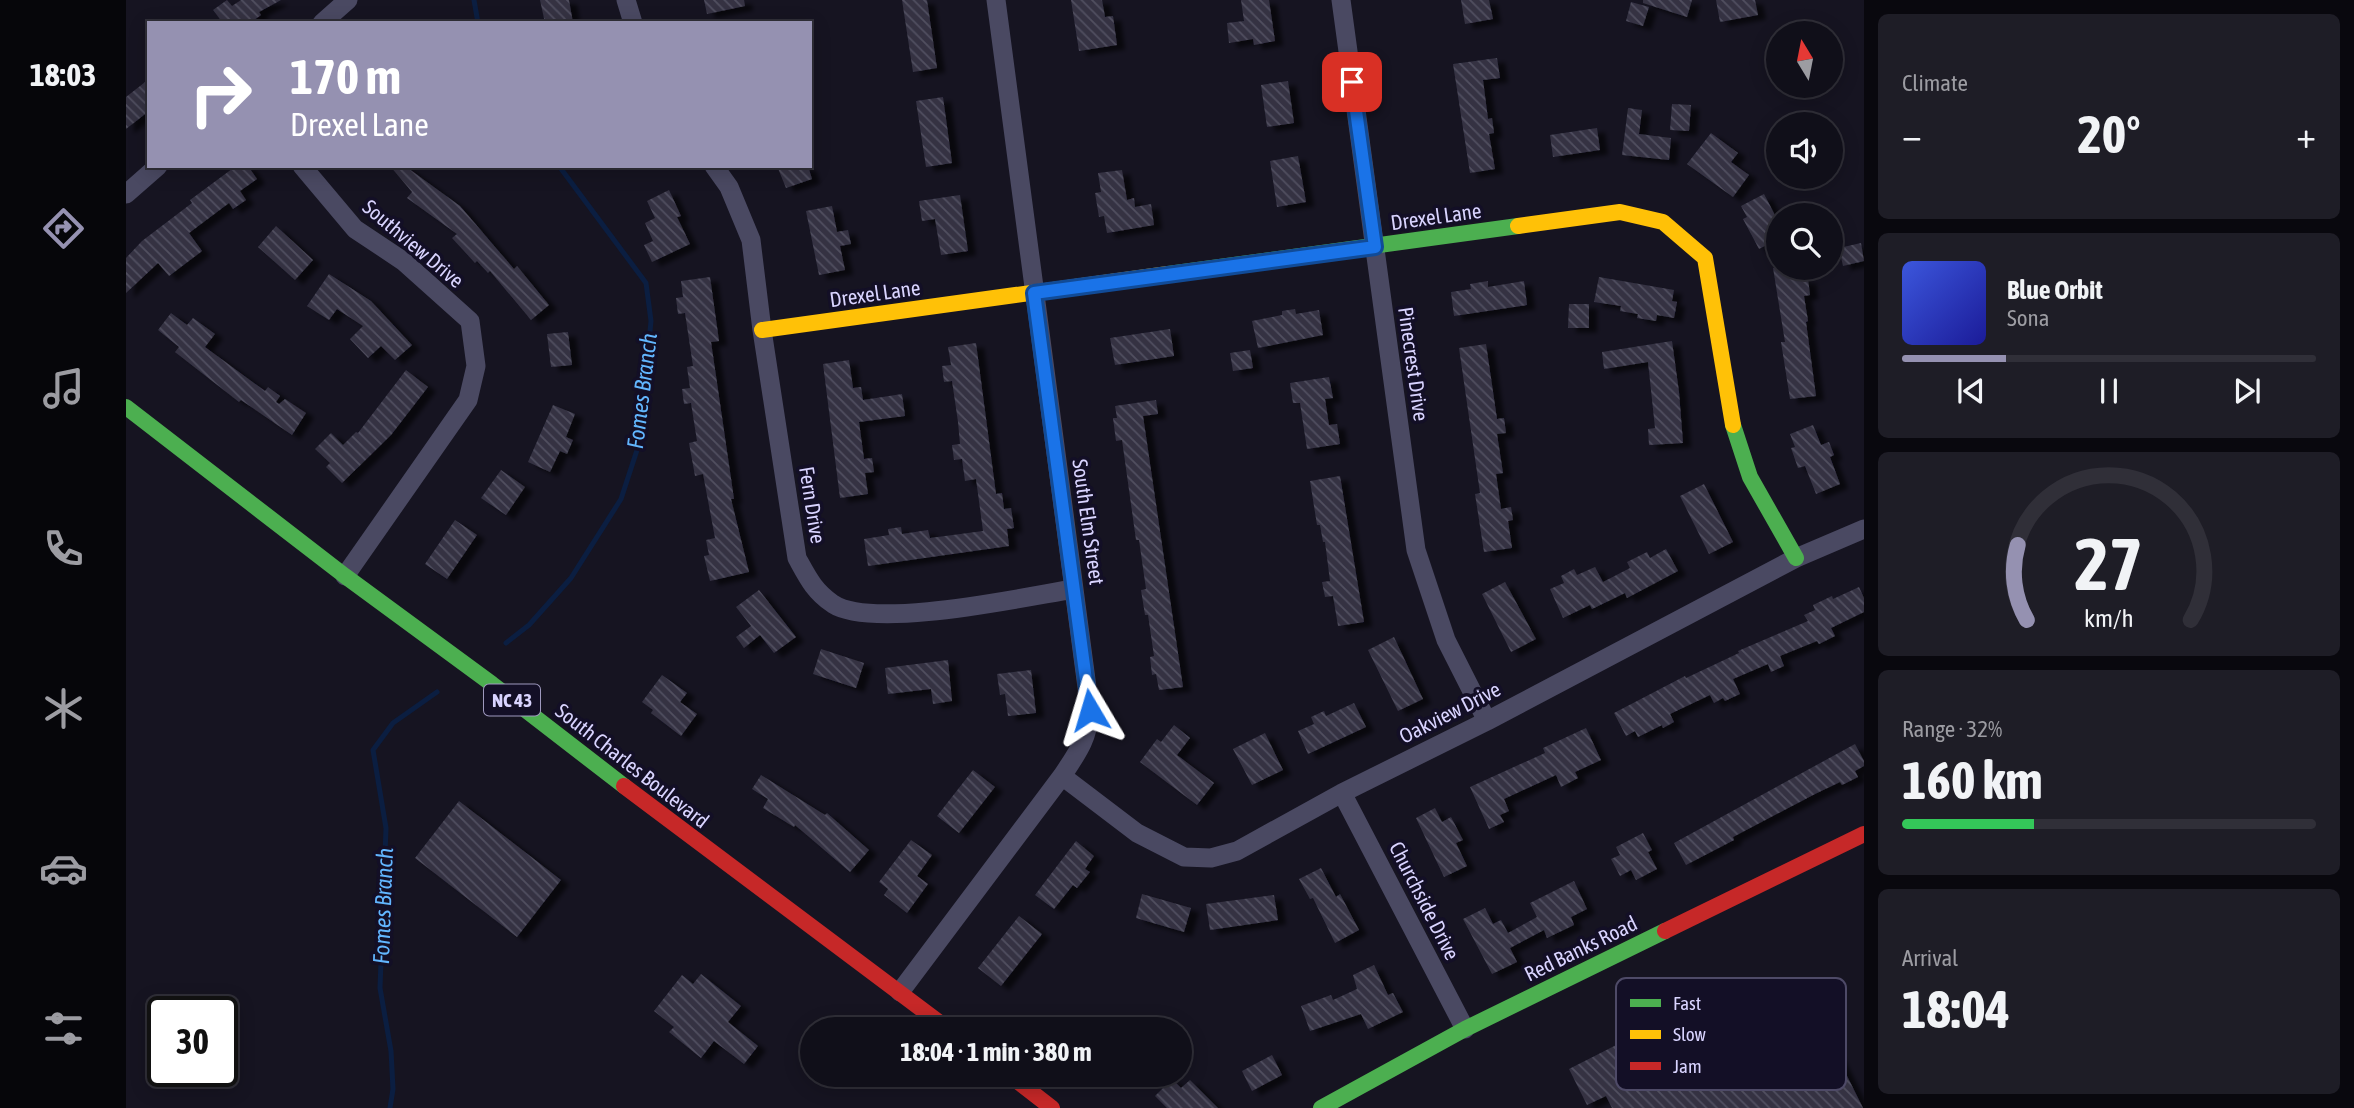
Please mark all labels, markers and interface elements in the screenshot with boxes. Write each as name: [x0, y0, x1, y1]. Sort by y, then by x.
north arrow: [1766, 21, 1843, 98]
map controls: [1766, 21, 1843, 280]
text: 170 m: [290, 48, 401, 104]
icon: right: [175, 49, 266, 140]
pin: [1322, 52, 1382, 112]
text: 18:03: [30, 56, 96, 93]
icon: arrive: [1333, 63, 1371, 101]
text: Climate: [1902, 70, 1968, 96]
text: 20°: [2077, 104, 2141, 164]
text: Drexel Lane: [290, 106, 429, 143]
button: sound: [1766, 112, 1843, 189]
text: −: [1902, 113, 1922, 156]
text: +: [2296, 113, 2316, 156]
street label: Southview Drive: [358, 194, 469, 292]
street label: Drexel Lane: [1389, 198, 1483, 234]
button: search: [1766, 203, 1843, 280]
icon: directions: [39, 204, 88, 253]
street label: Drexel Lane: [828, 275, 922, 311]
text: Blue Orbit: [2007, 275, 2103, 305]
street label: Pinecrest Drive: [1394, 305, 1434, 422]
text: Sona: [2007, 305, 2049, 331]
water label: Fomes Branch: [622, 332, 662, 450]
icon: music: [39, 364, 88, 413]
icon: previous: [1952, 372, 1990, 410]
icon: pause: [2090, 372, 2128, 410]
icon: next: [2228, 372, 2266, 410]
street label: South Elm Street: [1068, 458, 1110, 586]
street label: Fern Drive: [795, 465, 831, 545]
text: 27: [2075, 522, 2143, 605]
icon: phone: [39, 524, 88, 573]
text: km/h: [2084, 604, 2134, 632]
position arrow: [1053, 673, 1127, 747]
street label: Oakview Drive: [1395, 676, 1504, 748]
icon: climate: [39, 684, 88, 733]
road number: NC 43: [484, 684, 540, 716]
street label: South Charles Boulevard: [551, 698, 714, 832]
text: Range · 32%: [1902, 716, 2002, 742]
text: 160 km: [1902, 750, 2043, 810]
street label: Churchside Drive: [1385, 837, 1465, 964]
icon: car: [39, 844, 88, 893]
water label: Fomes Branch: [368, 847, 398, 965]
street label: Red Banks Road: [1520, 911, 1641, 986]
text: Arrival: [1902, 945, 1958, 971]
legend: [1616, 978, 1846, 1090]
text: 18:04: [1902, 979, 2010, 1039]
text: Fast: [1673, 992, 1701, 1014]
speed limit sign: 30: [147, 996, 238, 1087]
icon: filters: [39, 1004, 88, 1053]
text: Slow: [1673, 1023, 1707, 1045]
text: 18:04 · 1 min · 380 m: [900, 1037, 1092, 1067]
text: Jam: [1673, 1055, 1702, 1077]

